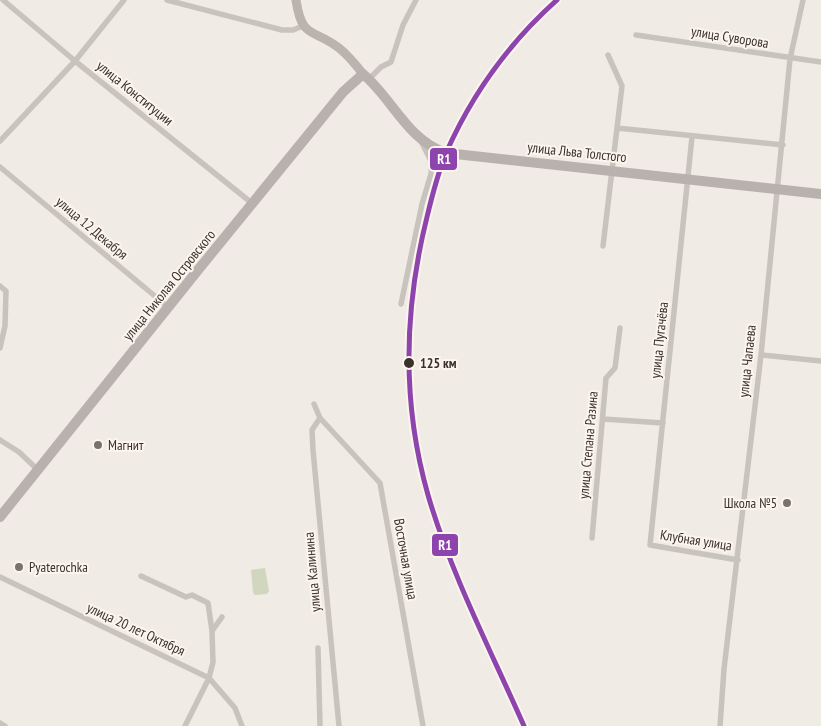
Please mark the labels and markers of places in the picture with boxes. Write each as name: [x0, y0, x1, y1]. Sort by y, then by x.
place label: 125 км: [420, 354, 457, 372]
marker: 125 км: [402, 356, 416, 370]
place label: Магнит: [108, 436, 144, 454]
marker: Магнит: [92, 439, 104, 451]
place label: Школа №5: [724, 494, 777, 512]
marker: Школа №5: [781, 497, 793, 509]
place label: Pyaterochka: [29, 558, 88, 576]
marker: Pyaterochka: [13, 561, 25, 573]

